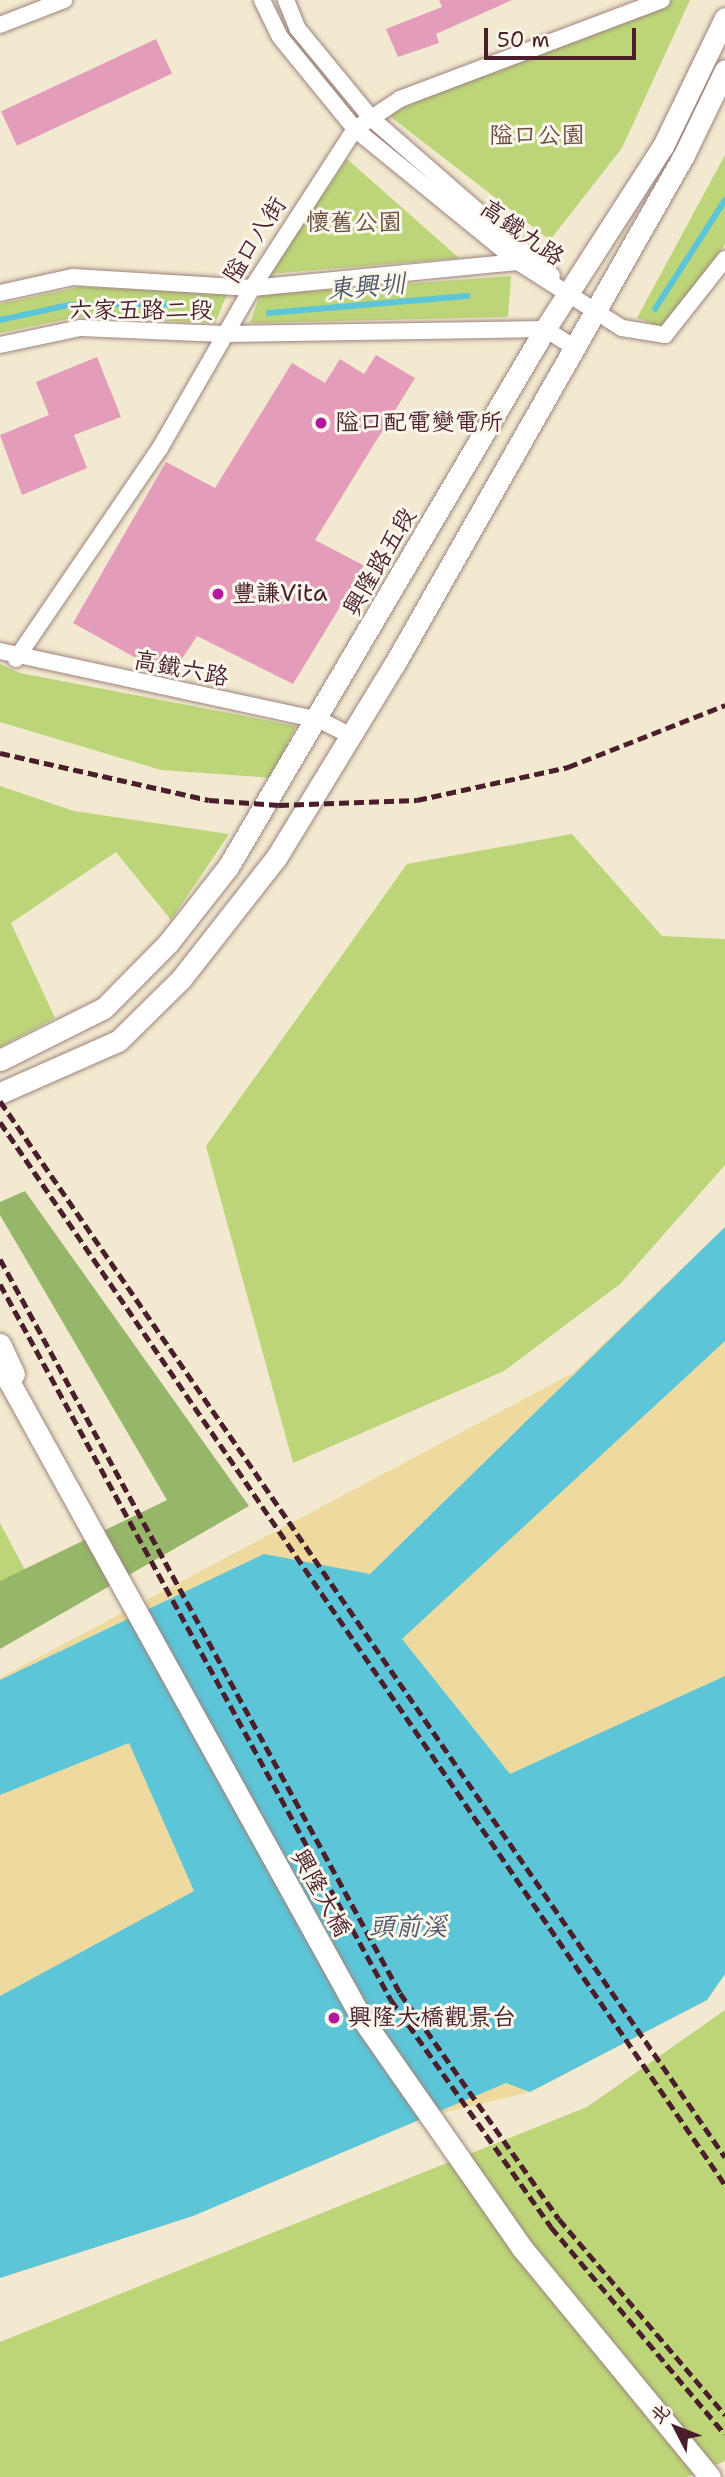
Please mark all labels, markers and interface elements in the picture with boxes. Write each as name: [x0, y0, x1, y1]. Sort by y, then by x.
scale bar: [487, 14, 639, 58]
text: 50 m: [497, 26, 550, 54]
park label: 隘口公園: [489, 122, 585, 150]
street label: 隘口八街: [217, 192, 293, 288]
street label: 高鐵九路: [474, 194, 570, 272]
park label: 懷舊公園: [306, 209, 402, 237]
water label: 東興圳: [326, 267, 406, 305]
street label: 六家五路二段: [69, 297, 213, 325]
place label: 隘口配電變電所: [335, 409, 503, 437]
marker: 隘口配電變電所: [313, 415, 329, 431]
street label: 興隆路五段: [338, 503, 422, 621]
place label: 豐謙Vita: [232, 580, 328, 608]
marker: 豐謙Vita: [210, 586, 226, 602]
street label: 高鐵六路: [131, 646, 231, 692]
street label: 興隆大橋: [285, 1844, 357, 1942]
water label: 頭前溪: [369, 1910, 447, 1942]
place label: 興隆大橋觀景台: [348, 2004, 516, 2032]
marker: 興隆大橋觀景台: [326, 2010, 342, 2026]
north arrow: [641, 2393, 711, 2463]
text: 北: [644, 2398, 676, 2429]

